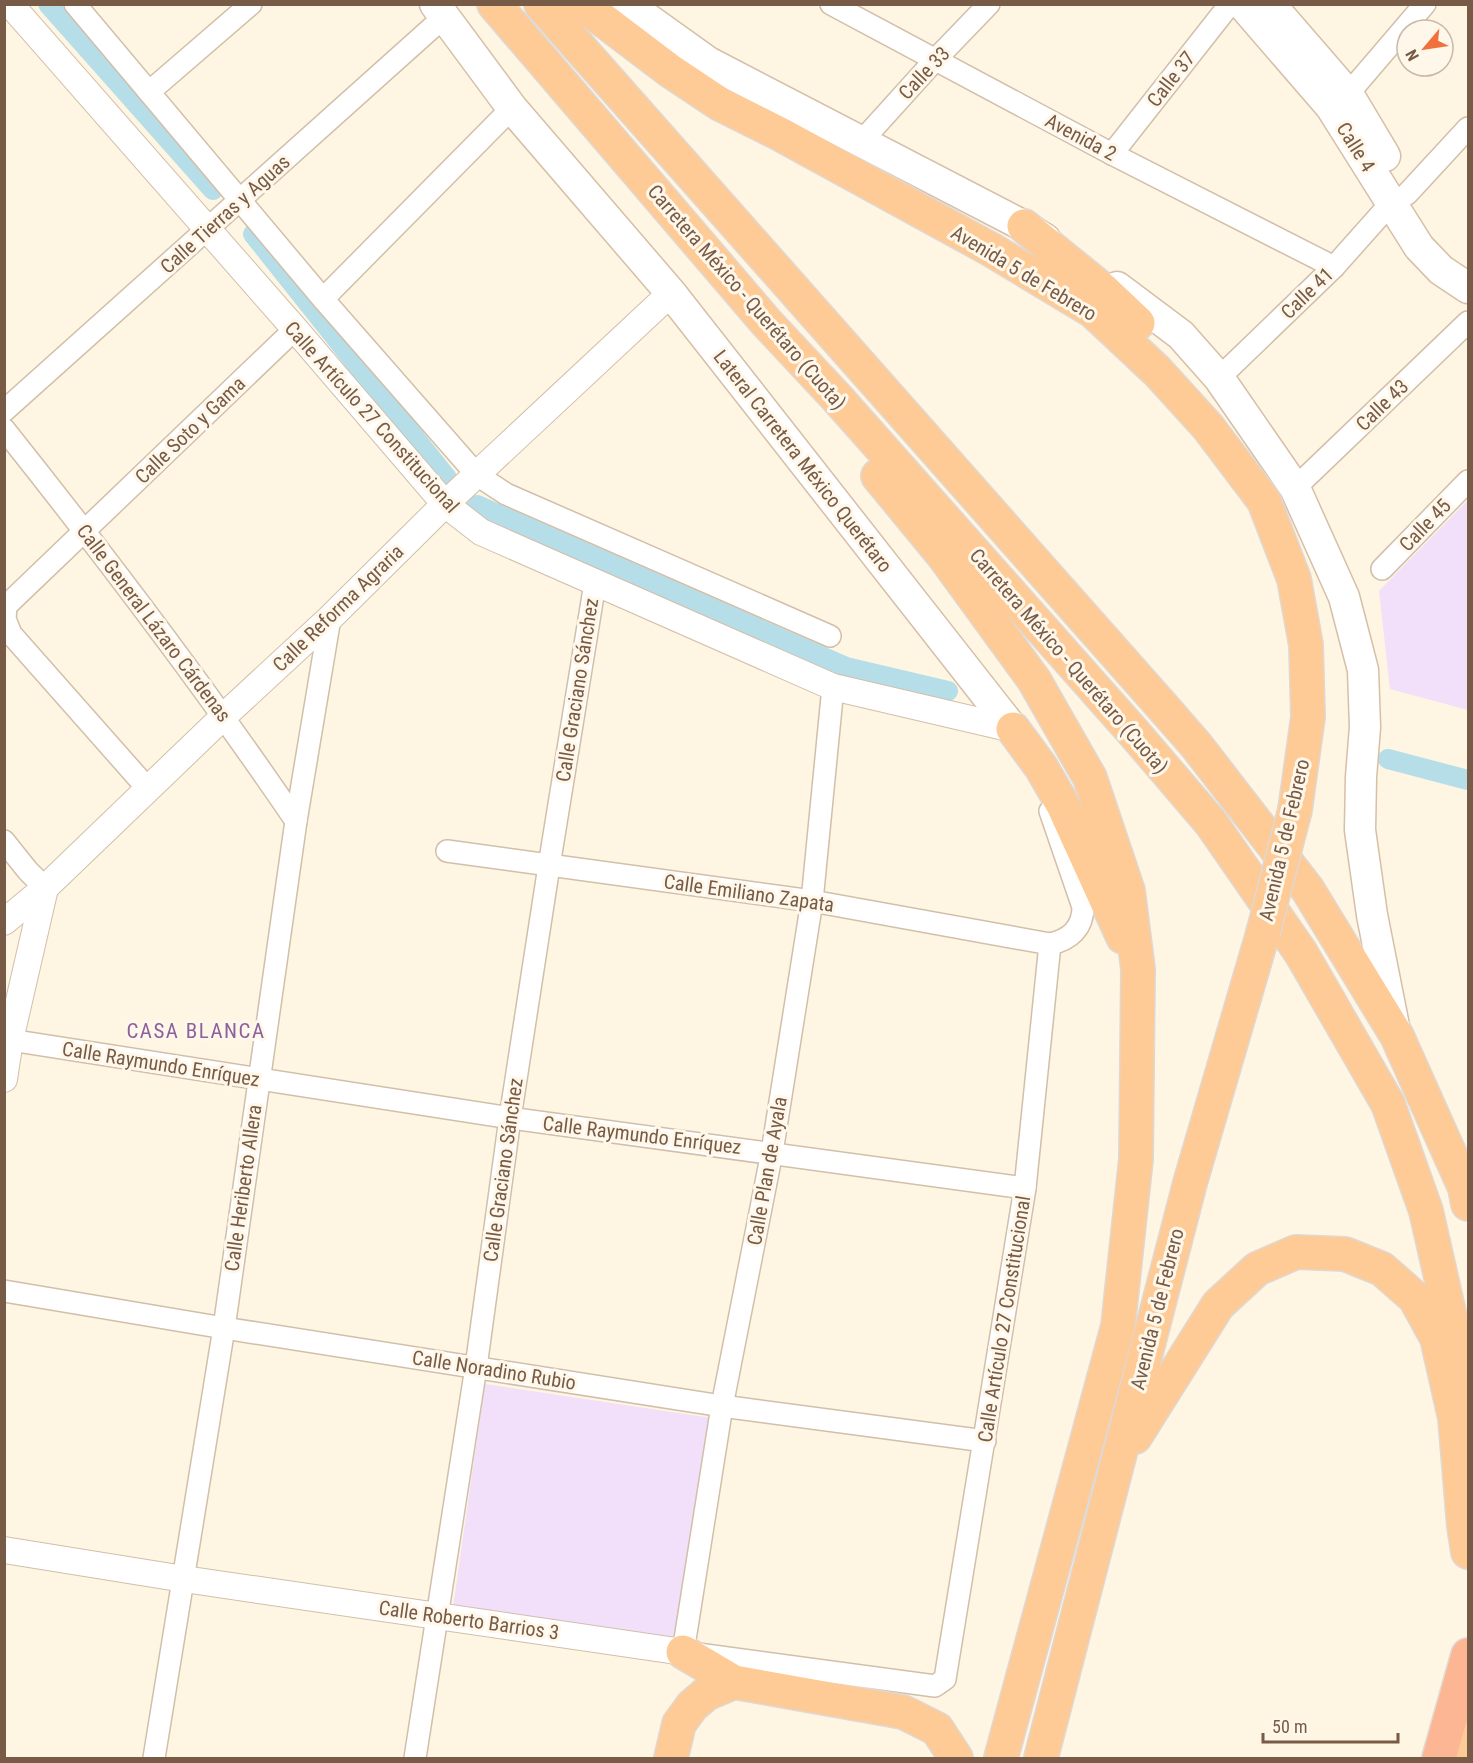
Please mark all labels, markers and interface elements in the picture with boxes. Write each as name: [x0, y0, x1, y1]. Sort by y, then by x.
north arrow: [1395, 18, 1455, 78]
street label: Calle 33: [893, 41, 955, 105]
street label: Calle 37: [1142, 46, 1200, 112]
text: N: [1402, 46, 1423, 64]
street label: Avenida 2: [1041, 108, 1121, 166]
street label: Calle 4: [1332, 118, 1381, 176]
street label: Calle Tierras y Aguas: [155, 150, 295, 278]
street label: Carretera México - Querétaro (Cuota): [643, 180, 851, 414]
street label: Avenida 5 de Febrero: [947, 220, 1101, 326]
street label: Calle 41: [1276, 262, 1338, 324]
street label: Calle Artículo 27 Constitucional: [280, 316, 464, 518]
street label: Lateral Carretera México Querétaro: [709, 345, 897, 577]
street label: Calle Soto y Gama: [130, 371, 250, 489]
street label: Calle 43: [1351, 374, 1413, 436]
street label: Calle 45: [1394, 494, 1456, 556]
street label: Calle General Lázaro Cárdenas: [72, 519, 236, 727]
street label: Calle Reforma Agraria: [268, 539, 408, 677]
street label: Carretera México - Querétaro (Cuota): [965, 544, 1173, 778]
street label: Calle Graciano Sánchez: [551, 596, 603, 784]
street label: Avenida 5 de Febrero: [1254, 757, 1314, 923]
street label: Calle Emiliano Zapata: [662, 869, 836, 917]
district label: CASA BLANCA: [126, 1019, 266, 1043]
street label: Calle Raymundo Enríquez: [61, 1037, 261, 1091]
street label: Calle Graciano Sánchez: [478, 1076, 528, 1264]
street label: Calle Plan de Ayala: [742, 1095, 792, 1247]
street label: Calle Heriberto Allera: [219, 1103, 267, 1273]
street label: Calle Raymundo Enríquez: [541, 1111, 743, 1159]
street label: Calle Artículo 27 Constitucional: [973, 1194, 1035, 1444]
street label: Avenida 5 de Febrero: [1125, 1226, 1189, 1392]
street label: Calle Noradino Rubio: [410, 1345, 578, 1395]
street label: Calle Roberto Barrios 3: [377, 1595, 561, 1645]
scale bar: [1263, 1706, 1398, 1744]
text: 50 m: [1272, 1716, 1307, 1737]

